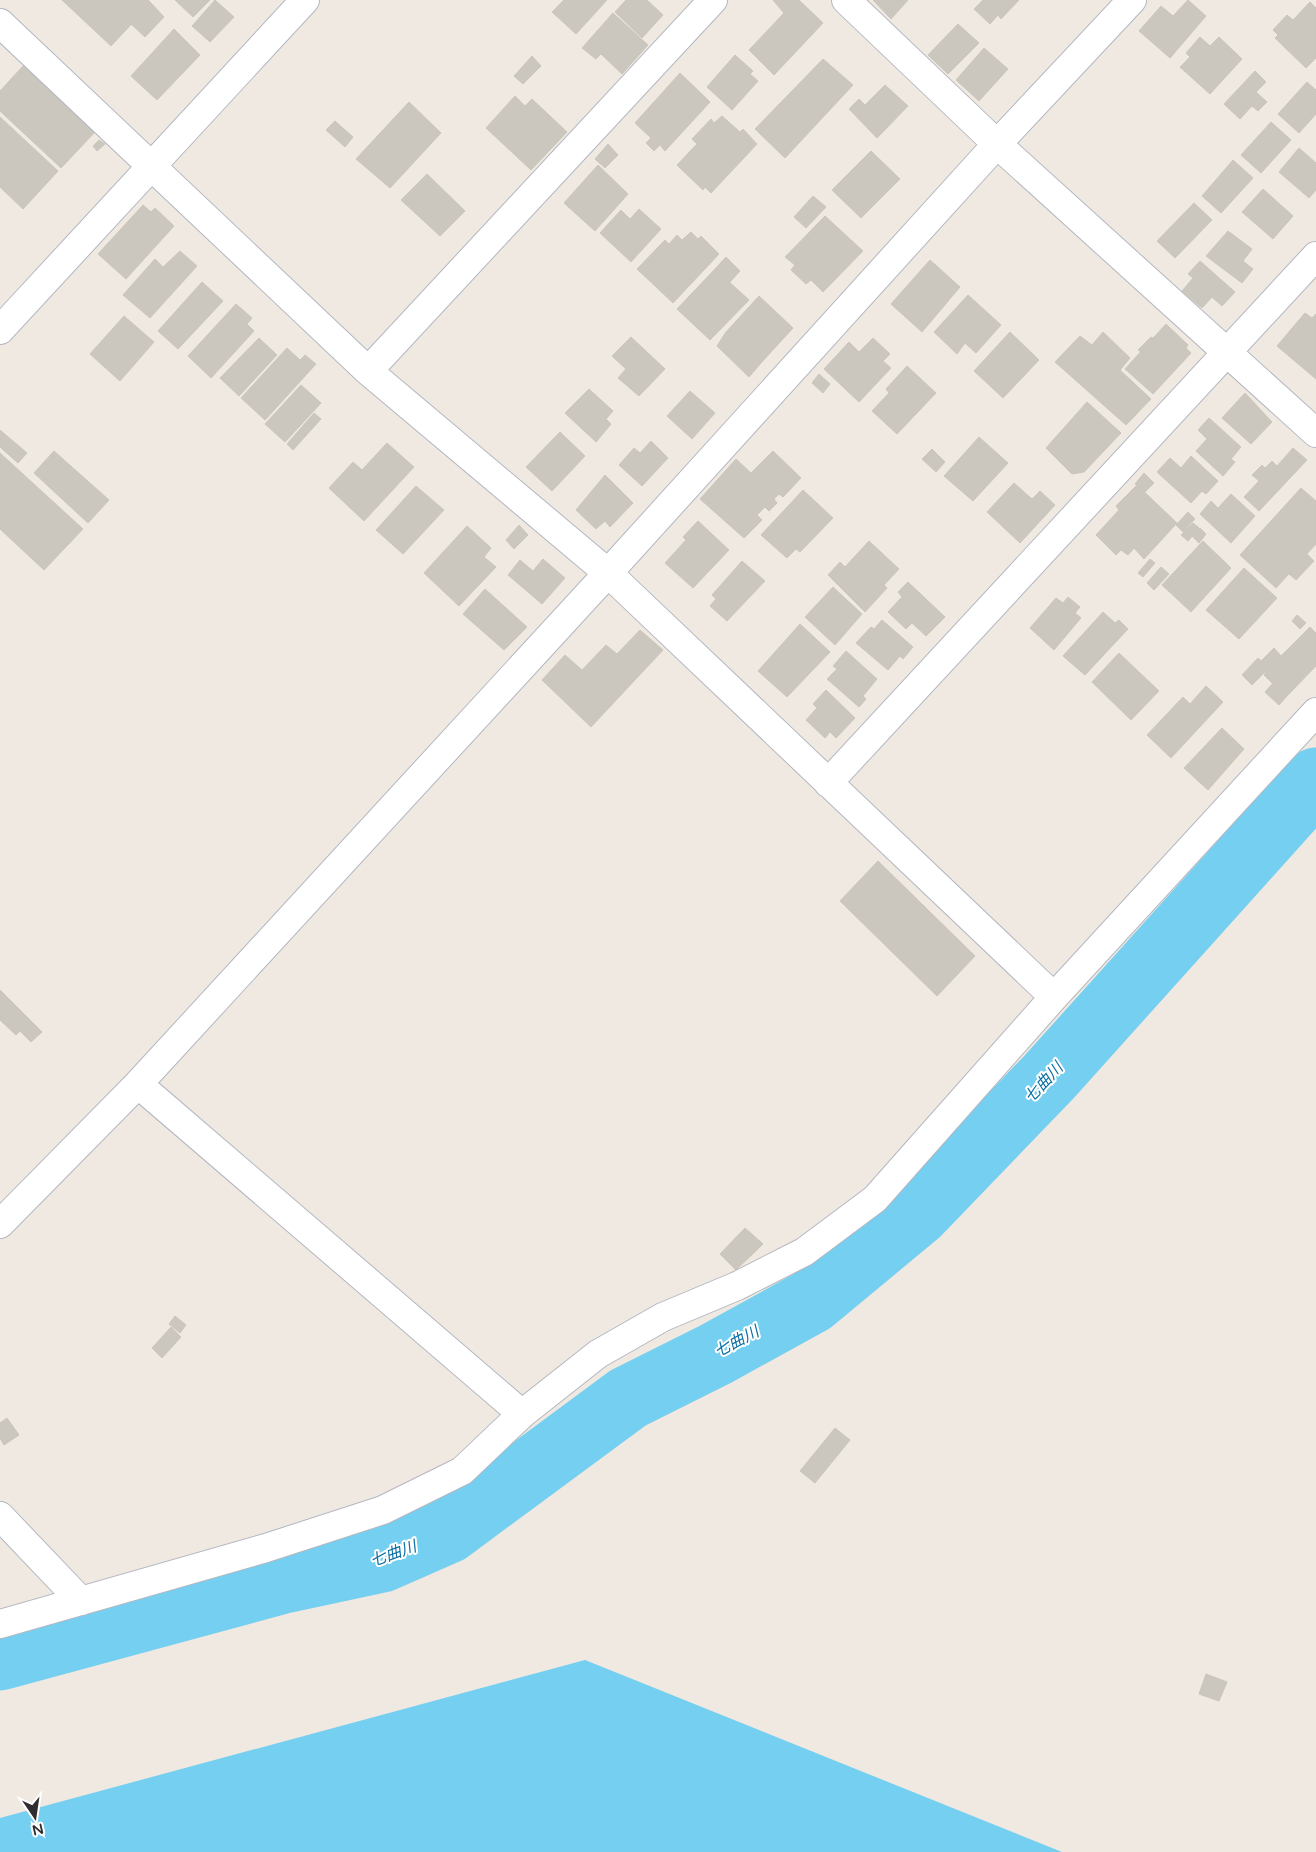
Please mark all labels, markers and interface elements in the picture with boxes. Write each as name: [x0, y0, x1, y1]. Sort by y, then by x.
water label: 七曲川: [1020, 1057, 1069, 1107]
water label: 七曲川: [711, 1321, 764, 1362]
water label: 七曲川: [367, 1536, 421, 1572]
north arrow: [10, 1792, 60, 1842]
text: N: [30, 1820, 45, 1839]

